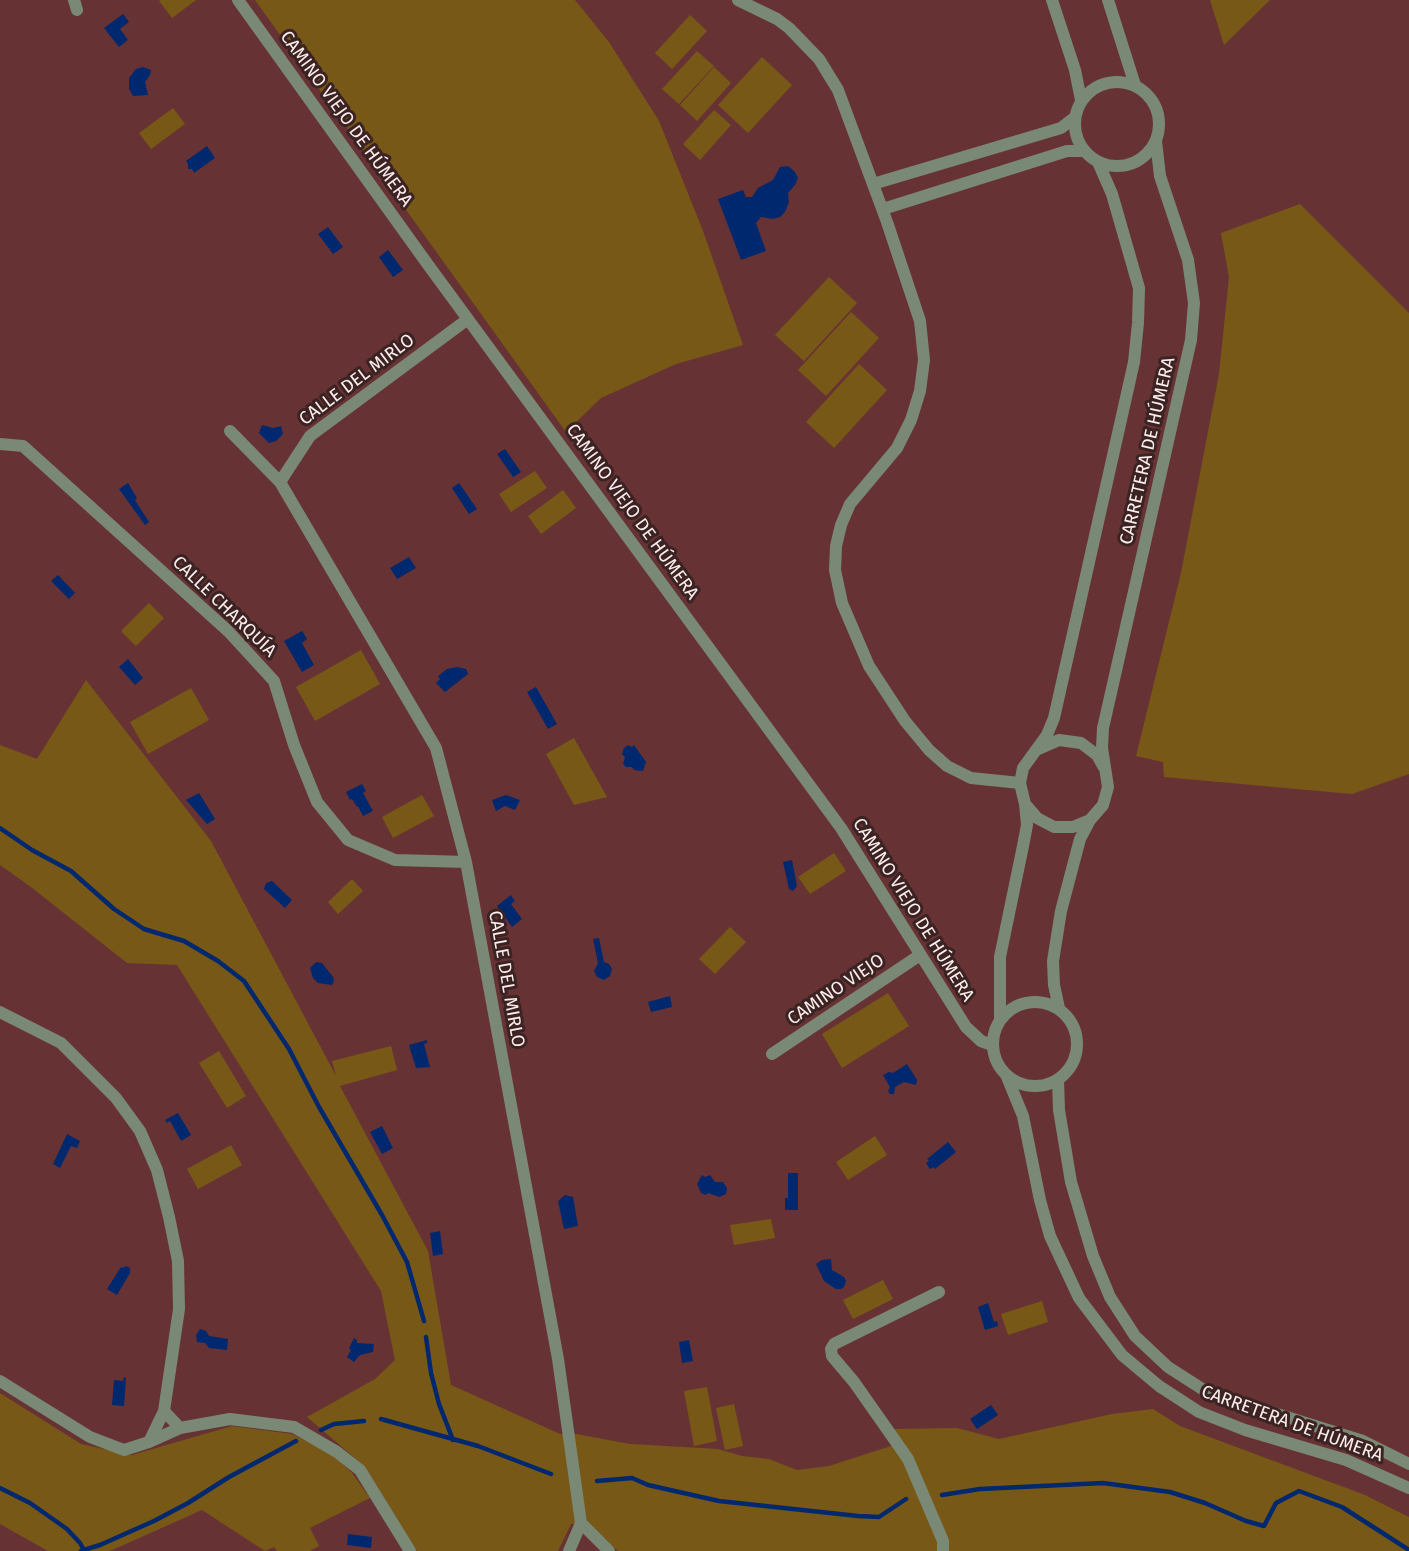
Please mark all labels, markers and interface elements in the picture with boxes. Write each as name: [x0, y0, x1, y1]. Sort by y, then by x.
street label: CAMINO VIEJO DE HÚMERA: [275, 27, 417, 211]
street label: CALLE DEL MIRLO: [295, 330, 419, 430]
street label: CARRETERA DE HÚMERA: [1116, 355, 1180, 547]
street label: CAMINO VIEJO DE HÚMERA: [561, 420, 703, 604]
street label: CALLE CHARQUÍA: [168, 552, 280, 662]
street label: CAMINO VIEJO DE HÚMERA: [848, 814, 978, 1006]
street label: CALLE DEL MIRLO: [483, 909, 529, 1049]
street label: CAMINO VIEJO: [784, 950, 888, 1030]
street label: CARRETERA DE HÚMERA: [1198, 1381, 1386, 1467]

